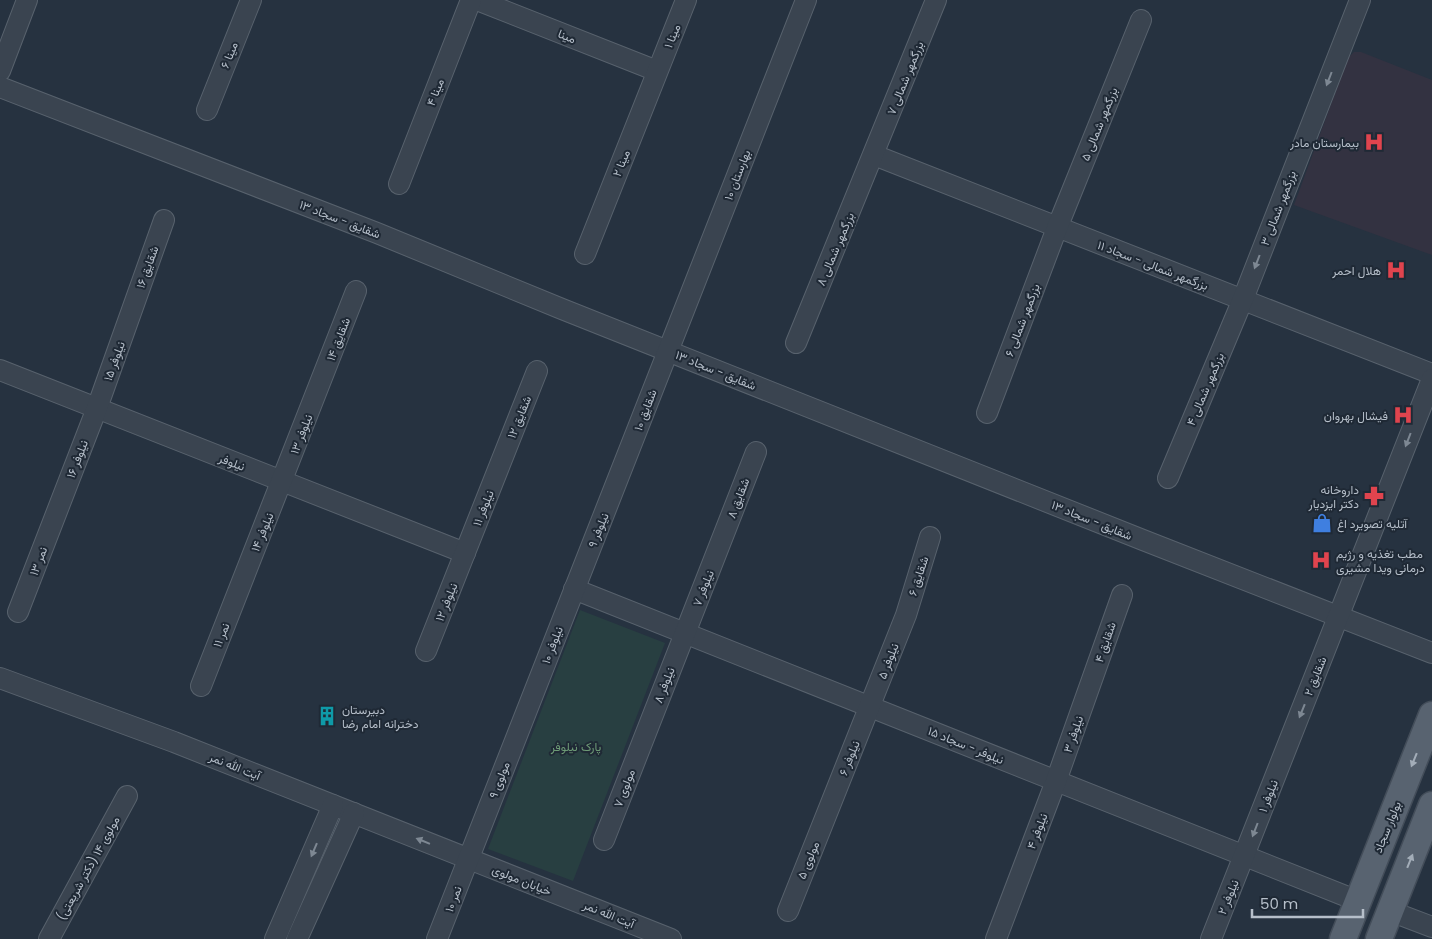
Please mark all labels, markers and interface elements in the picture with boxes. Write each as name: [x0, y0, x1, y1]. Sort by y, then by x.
street label: مینا ۱: [660, 21, 684, 51]
street label: مینا: [556, 25, 578, 47]
street label: مینا ۶: [216, 39, 242, 71]
street label: بزرگمهر شمالی ۷: [883, 39, 927, 117]
one-way arrow: [1325, 71, 1333, 86]
street label: مینا ۴: [422, 76, 448, 108]
street label: بزرگمهر شمالی ۵: [1077, 85, 1121, 163]
hospital icon: بیمارستان مادر: [1363, 131, 1385, 153]
place label: بیمارستان مادر: [1289, 134, 1359, 151]
street label: مینا ۲: [608, 147, 634, 179]
street label: بهارستان ۱۰: [720, 147, 754, 203]
street label: بزرگمهر شمالی ۳: [1256, 168, 1300, 248]
street label: شقایق - سجاد ۱۳: [297, 196, 383, 242]
street label: بزرگمهر شمالی ۸: [812, 210, 858, 288]
street label: بزرگمهر شمالی - سجاد ۱۱: [1095, 236, 1211, 294]
street label: شقایق ۱۶: [131, 243, 163, 291]
one-way arrow: [1253, 255, 1260, 270]
hospital icon: هلال احمر: [1385, 259, 1407, 281]
place label: هلال احمر: [1331, 262, 1381, 279]
street label: بزرگمهر شمالی ۶: [1000, 281, 1044, 359]
street label: شقایق ۱۴: [322, 315, 354, 363]
street label: نیلوفر ۱۵: [99, 339, 129, 383]
street label: شقایق - سجاد ۱۳: [673, 346, 759, 394]
street label: بزرگمهر شمالی ۴: [1182, 350, 1228, 428]
street label: شقایق ۱۰: [629, 387, 661, 433]
street label: شقایق ۱۲: [503, 393, 535, 441]
hospital icon: فیشال بهروان: [1392, 404, 1414, 426]
place label: فیشال بهروان: [1324, 407, 1388, 424]
street label: نیلوفر ۱۳: [286, 412, 316, 456]
one-way arrow: [1404, 433, 1412, 448]
street label: نیلوفر ۱۶: [62, 437, 92, 481]
street label: نیلوفر: [215, 449, 248, 475]
street label: شقایق ۸: [723, 475, 753, 521]
place label: داروخانه دکتر ایزدیار: [1308, 481, 1359, 512]
pharmacy icon: داروخانه دکتر ایزدیار: [1363, 485, 1385, 507]
street label: نیلوفر ۱۱: [468, 488, 498, 528]
street label: شقایق - سجاد ۱۳: [1049, 496, 1135, 544]
street label: نیلوفر ۱۴: [247, 510, 277, 554]
street label: نیلوفر ۹: [583, 510, 613, 550]
shop icon: آتلیه تصویرد اغ: [1311, 512, 1333, 534]
place label: آتلیه تصویرد اغ: [1337, 515, 1408, 533]
street label: نمر ۱۳: [25, 544, 51, 578]
place label: مطب تغذیه و رژیم درمانی ویدا مشیری: [1336, 545, 1425, 576]
hospital icon: مطب تغذیه و رژیم درمانی ویدا مشیری: [1310, 549, 1332, 571]
street label: شقایق ۶: [904, 554, 932, 598]
street label: نیلوفر ۷: [688, 568, 718, 608]
street label: نیلوفر ۱۲: [431, 580, 461, 624]
street label: نمر ۱۱: [208, 620, 234, 650]
street label: شقایق ۴: [1090, 620, 1120, 664]
street label: نیلوفر ۱۰: [537, 624, 567, 666]
street label: نیلوفر ۵: [873, 641, 903, 681]
street label: شقایق ۲: [1299, 654, 1331, 698]
street label: نیلوفر ۸: [649, 665, 679, 705]
place label: دبیرستان دخترانه امام رضا: [342, 701, 419, 732]
one-way arrow: [1298, 703, 1305, 718]
building icon: دبیرستان دخترانه امام رضا: [316, 705, 338, 727]
street label: نیلوفر ۳: [1059, 713, 1087, 755]
street label: نیلوفر - سجاد ۱۵: [926, 722, 1006, 768]
park label: پارک نیلوفر: [550, 738, 602, 755]
street label: نیلوفر ۶: [834, 738, 864, 778]
street label: آیت الله نمر: [206, 748, 264, 784]
one-way arrow: [1410, 753, 1418, 768]
street label: مولوی ۹: [484, 759, 514, 801]
street label: مولوی ۷: [609, 767, 639, 809]
street label: نیلوفر ۱: [1254, 777, 1282, 815]
street label: بولوار سجاد: [1369, 799, 1405, 855]
street label: نیلوفر ۴: [1022, 811, 1052, 851]
street label: مولوی ۱۴ (دکتر شریعتی): [52, 813, 124, 923]
one-way arrow: [1251, 823, 1259, 838]
one-way arrow: [416, 836, 430, 844]
street label: مولوی ۵: [793, 839, 823, 881]
one-way arrow: [309, 843, 317, 857]
one-way arrow: [1406, 853, 1414, 868]
street label: خیابان مولوی: [490, 860, 554, 900]
street label: نیلوفر ۲: [1213, 877, 1243, 917]
street label: نمر ۱۰: [440, 884, 466, 914]
scale bar: [1252, 886, 1363, 918]
text: 50 m: [1260, 893, 1298, 914]
street label: آیت الله نمر: [580, 896, 638, 932]

